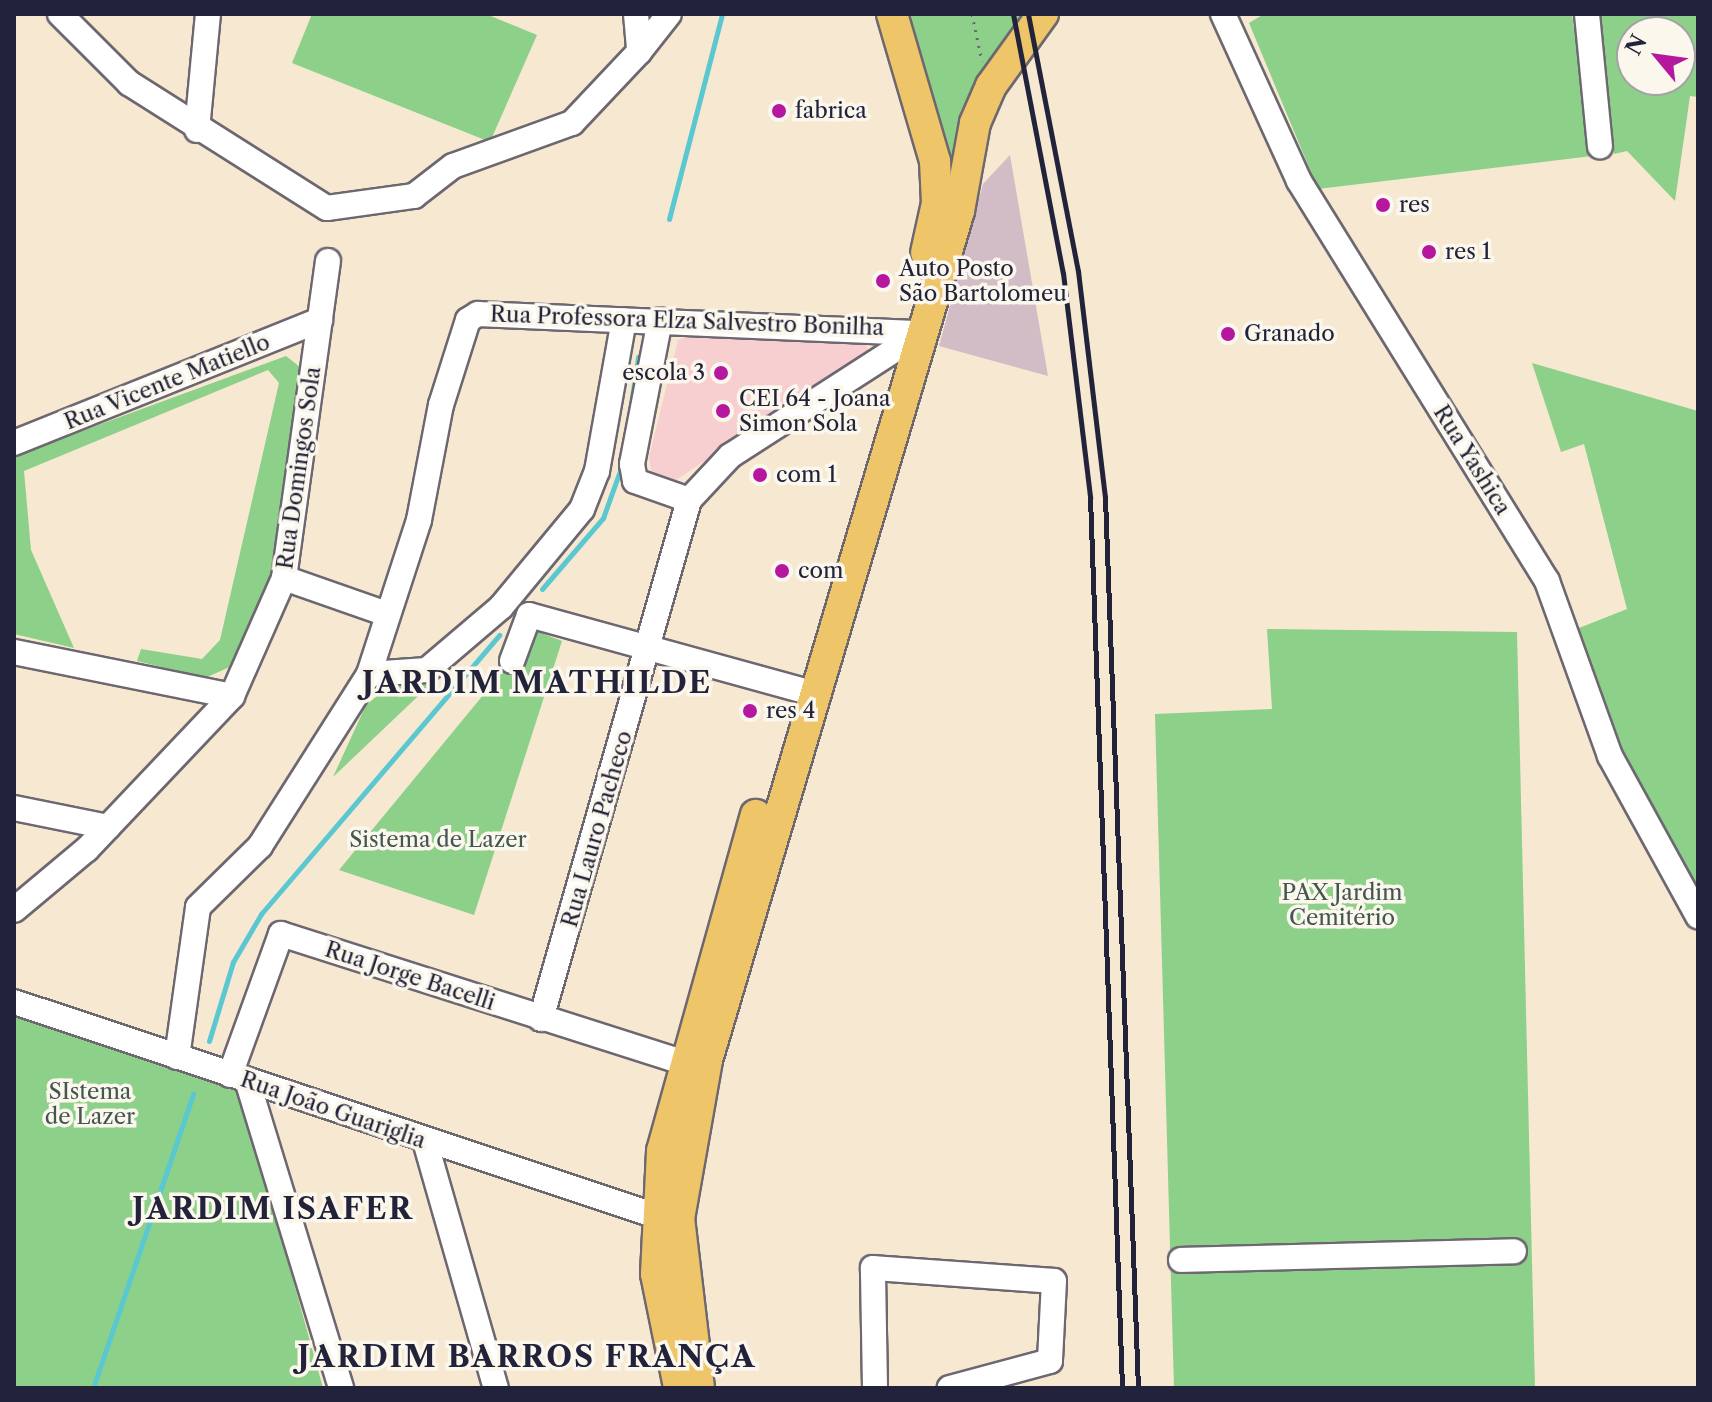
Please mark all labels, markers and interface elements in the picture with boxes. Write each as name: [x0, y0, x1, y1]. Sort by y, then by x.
north arrow: [1616, 16, 1696, 96]
text: N: [1620, 30, 1653, 60]
place label: fabrica: [795, 98, 867, 124]
marker: fabrica: [770, 102, 788, 120]
place label: res: [1399, 192, 1430, 218]
marker: res: [1374, 196, 1392, 214]
place label: res 1: [1445, 239, 1491, 265]
marker: res 1: [1420, 243, 1438, 261]
place label: Auto Posto São Bartolomeu: [899, 255, 1067, 306]
marker: Auto Posto São Bartolomeu: [874, 272, 892, 290]
street label: Rua Professora Elza Salvestro Bonilha: [489, 301, 885, 341]
place label: Granado: [1244, 321, 1335, 347]
marker: Granado: [1219, 325, 1237, 343]
street label: Rua Vicente Matiello: [60, 329, 274, 435]
place label: escola 3: [622, 360, 705, 386]
marker: escola 3: [712, 364, 730, 382]
street label: Rua Domingos Sola: [272, 365, 326, 571]
place label: CEI 64 - Joana Simon Sola: [739, 385, 891, 436]
street label: Rua Yashica: [1428, 400, 1516, 520]
marker: CEI 64 - Joana Simon Sola: [714, 402, 732, 420]
place label: com 1: [776, 462, 837, 488]
marker: com 1: [751, 466, 769, 484]
place label: com: [798, 558, 844, 584]
marker: com: [773, 562, 791, 580]
district label: JARDIM MATHILDE: [362, 665, 712, 701]
place label: res 4: [766, 698, 815, 724]
marker: res 4: [741, 702, 759, 720]
street label: Rua Lauro Pacheco: [556, 728, 638, 930]
park label: Sistema de Lazer: [349, 827, 527, 853]
park label: PAX Jardim Cemitério: [1281, 879, 1403, 930]
street label: Rua Jorge Bacelli: [321, 936, 499, 1016]
street label: Rua João Guariglia: [237, 1066, 429, 1154]
park label: SIstema de Lazer: [45, 1078, 135, 1130]
district label: JARDIM ISAFER: [132, 1191, 414, 1227]
district label: JARDIM BARROS FRANÇA: [298, 1339, 756, 1375]

